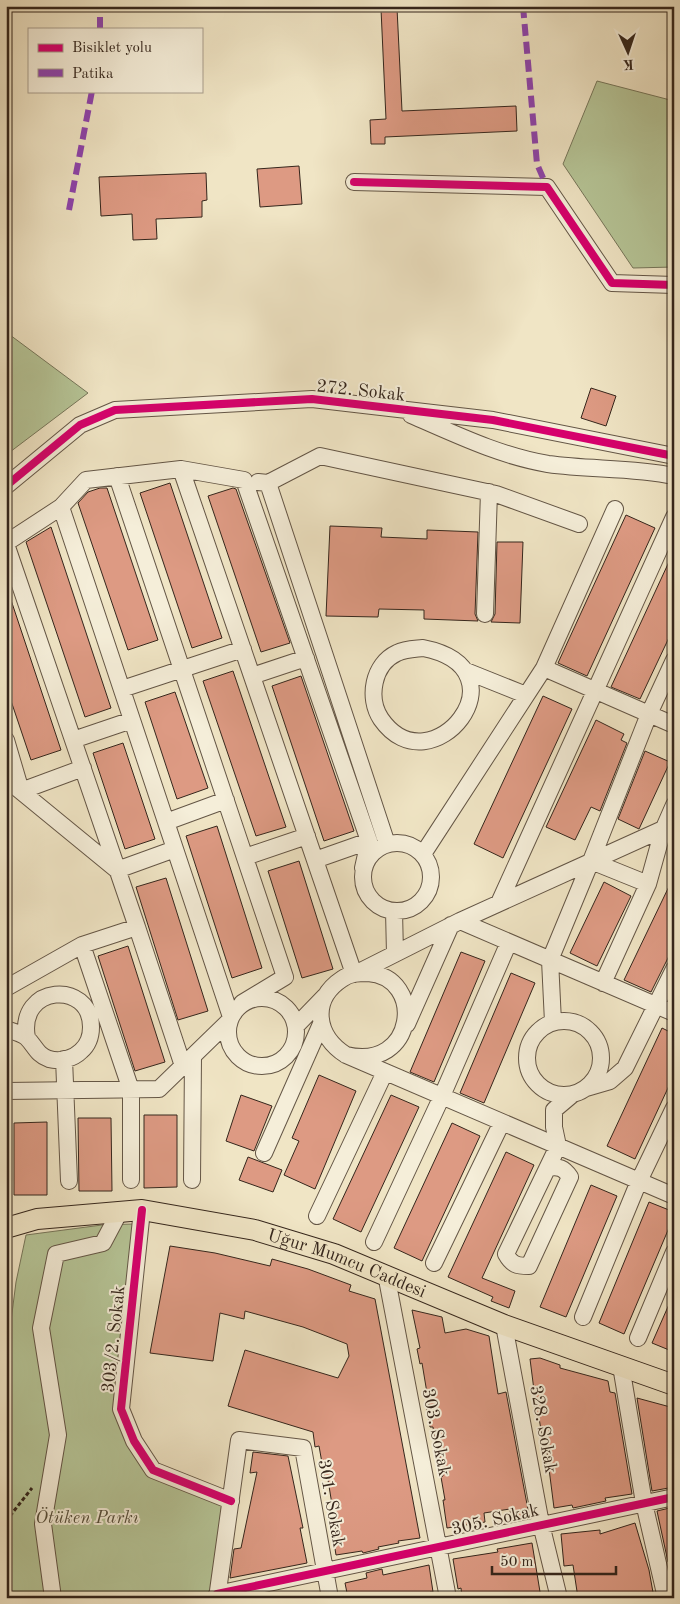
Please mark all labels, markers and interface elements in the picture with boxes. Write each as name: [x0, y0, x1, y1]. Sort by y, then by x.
legend: [28, 28, 202, 92]
north arrow: [602, 28, 652, 78]
text: Bisiklet yolu: [72, 41, 152, 56]
text: K: [623, 57, 634, 71]
text: Patika: [72, 67, 114, 82]
street label: 272. Sokak: [316, 377, 406, 405]
street label: Uğur Mumcu Caddesi: [265, 1226, 429, 1301]
street label: 303/2. Sokak: [99, 1285, 129, 1394]
street label: 328. Sokak: [526, 1384, 560, 1475]
street label: 303. Sokak: [419, 1387, 453, 1478]
street label: 301. Sokak: [314, 1458, 348, 1549]
street label: 305. Sokak: [450, 1501, 541, 1539]
park label: Ötüken Parkı: [35, 1507, 139, 1527]
scale bar: [492, 1544, 616, 1576]
text: 50 m: [500, 1555, 534, 1570]

